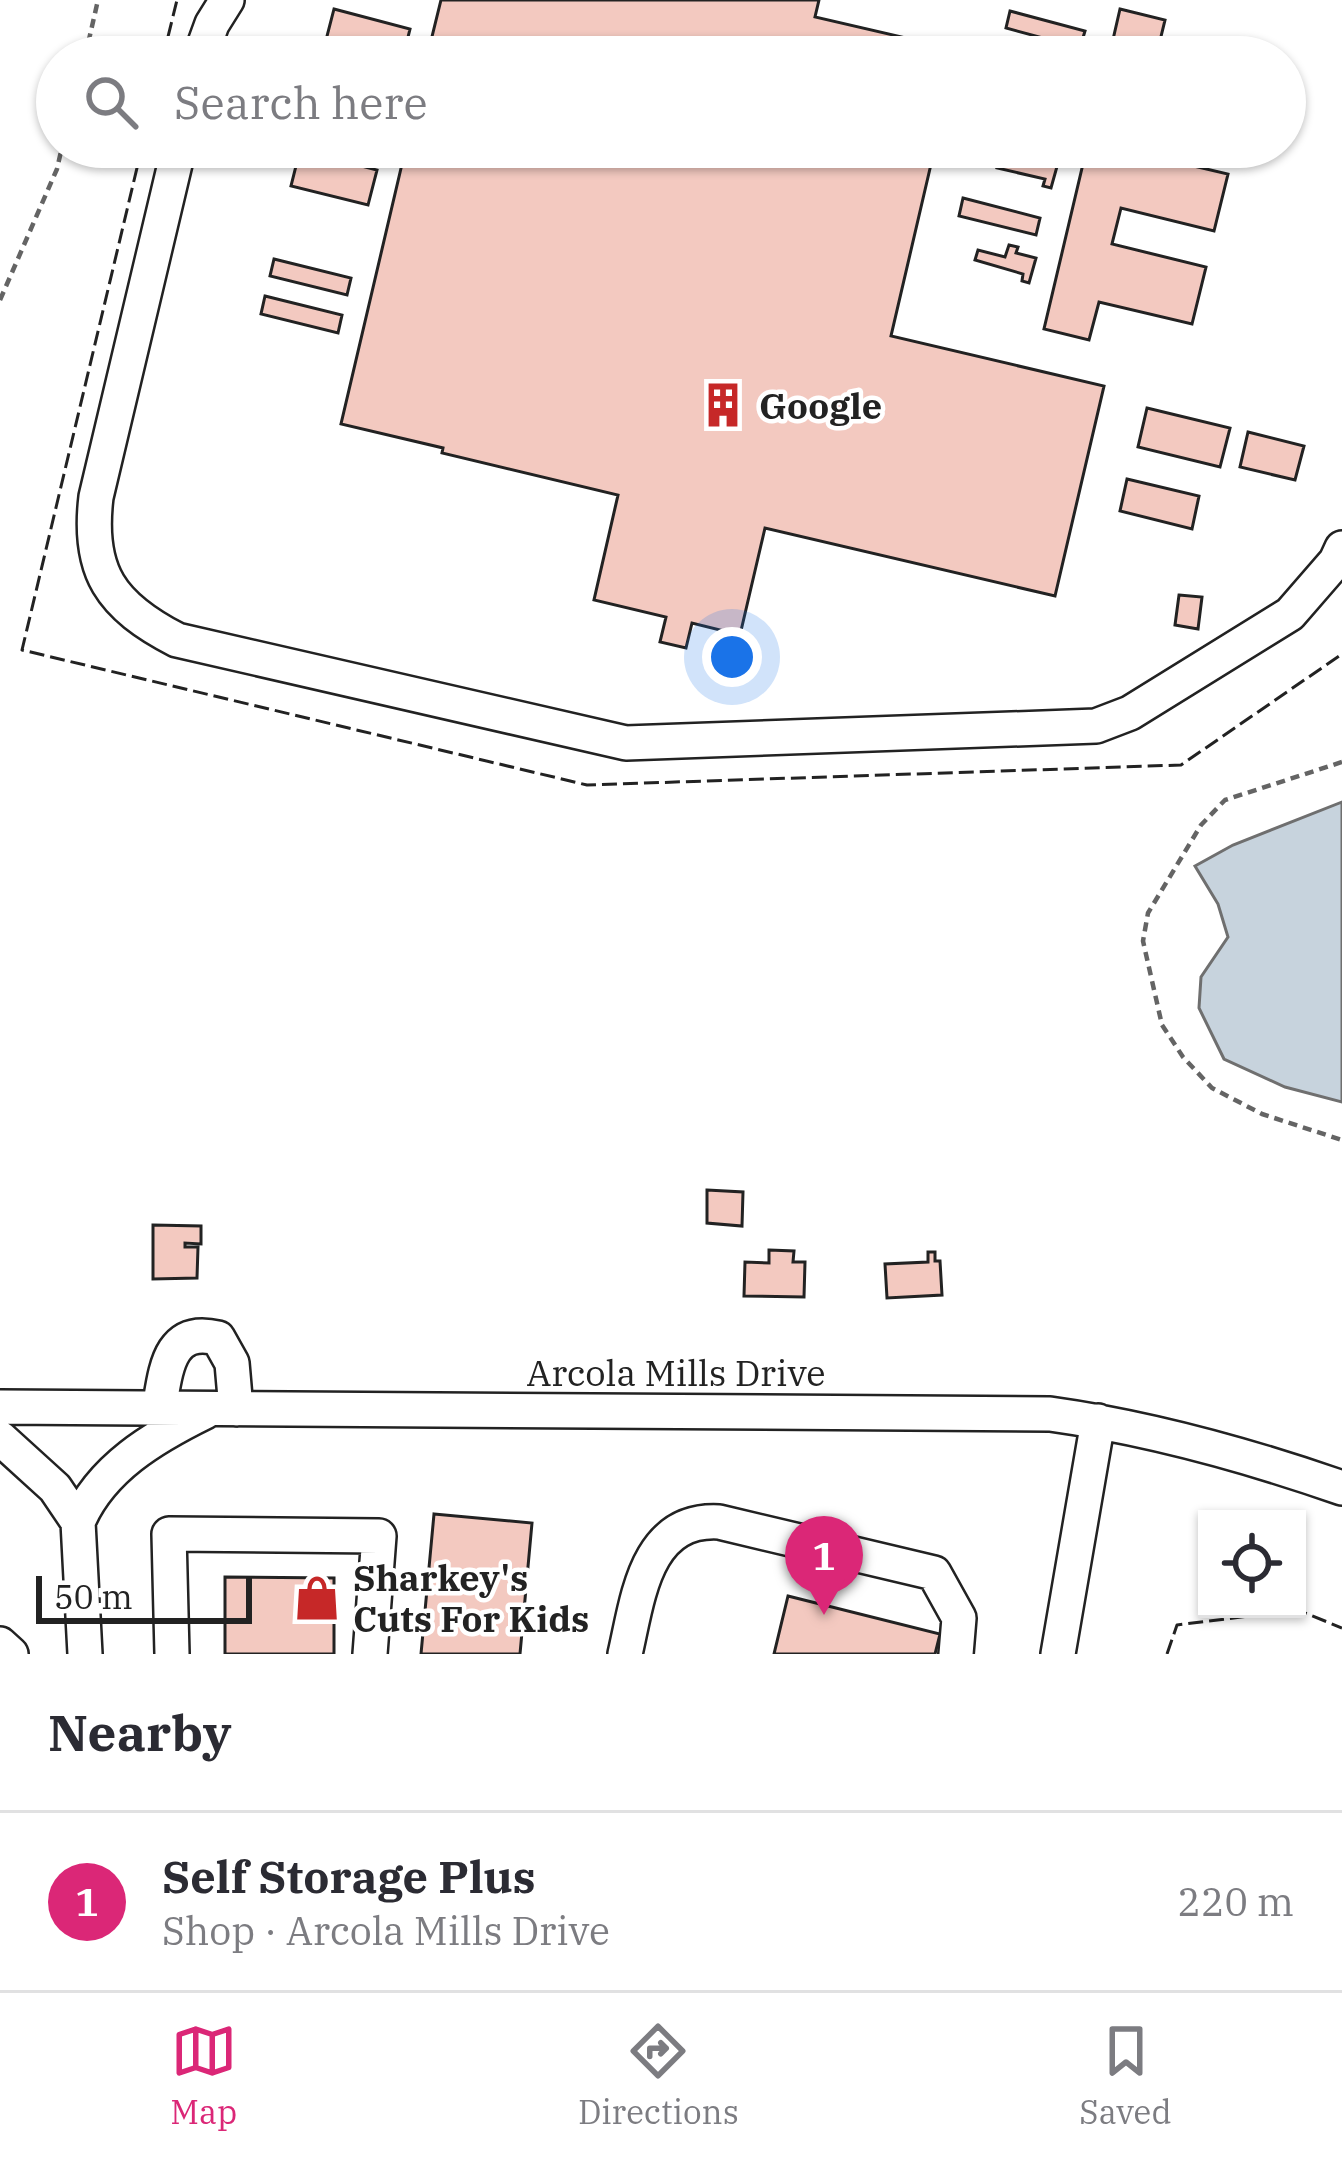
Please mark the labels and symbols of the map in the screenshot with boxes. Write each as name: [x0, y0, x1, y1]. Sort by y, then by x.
building icon: Google: [698, 380, 748, 430]
place label: Google: [759, 382, 882, 429]
your location: [702, 627, 762, 687]
street label: Arcola Mills Drive: [526, 1349, 826, 1396]
pin: 1: [785, 1516, 863, 1615]
place label: Sharkey's Cuts For Kids: [353, 1554, 589, 1642]
scale bar: [36, 1570, 252, 1623]
shop icon: Sharkey's Cuts For Kids: [292, 1573, 342, 1623]

